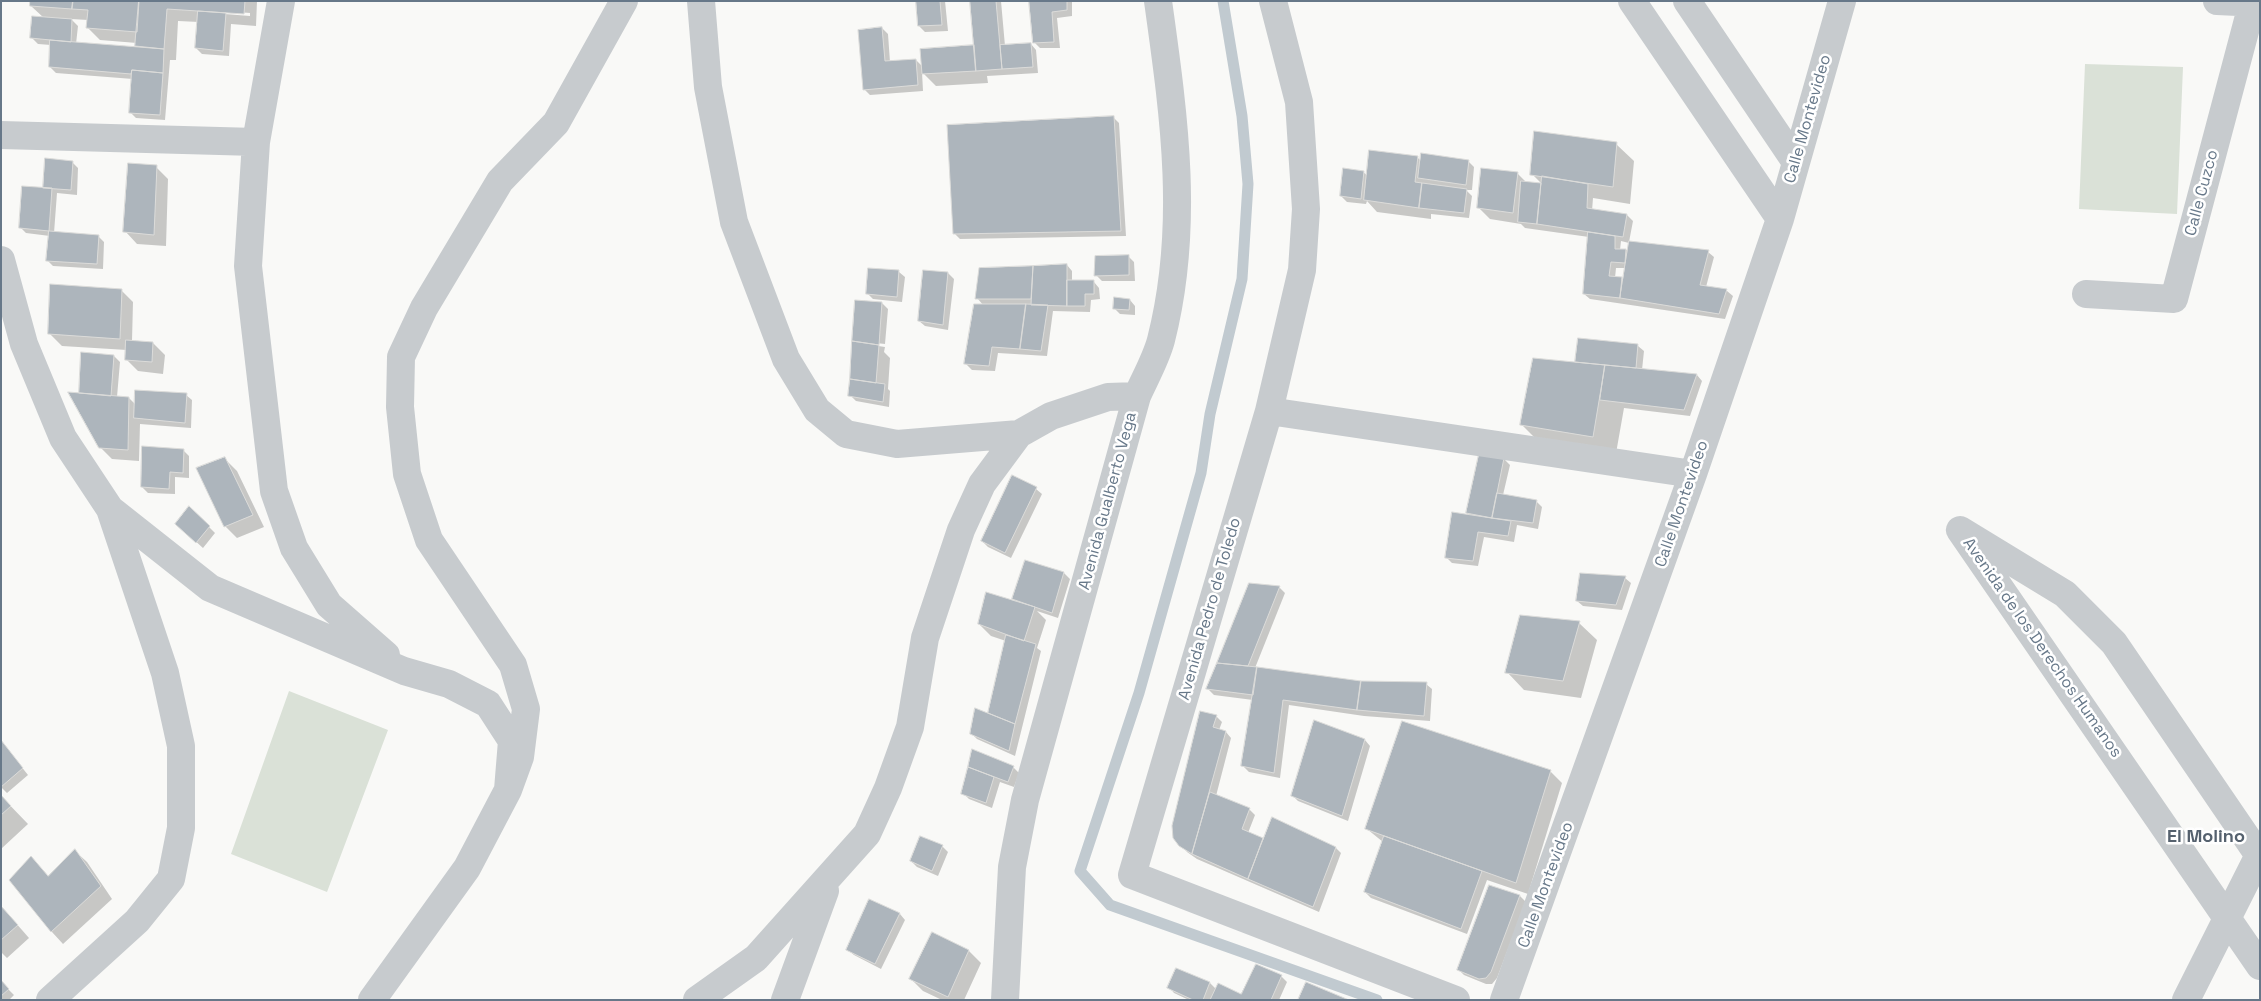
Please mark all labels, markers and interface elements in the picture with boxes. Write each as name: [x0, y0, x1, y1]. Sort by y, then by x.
street label: Calle Montevideo: [1780, 53, 1836, 185]
street label: Calle Cuzco: [2181, 148, 2223, 238]
street label: Avenida Gualberto Vega: [1075, 410, 1141, 592]
street label: Calle Montevideo: [1651, 438, 1713, 570]
street label: Avenida Pedro de Toledo: [1175, 516, 1245, 702]
street label: Avenida de los Derechos Humanos: [1959, 535, 2125, 761]
street label: Calle Montevideo: [1514, 819, 1578, 951]
district label: El Molino: [2167, 826, 2245, 848]

